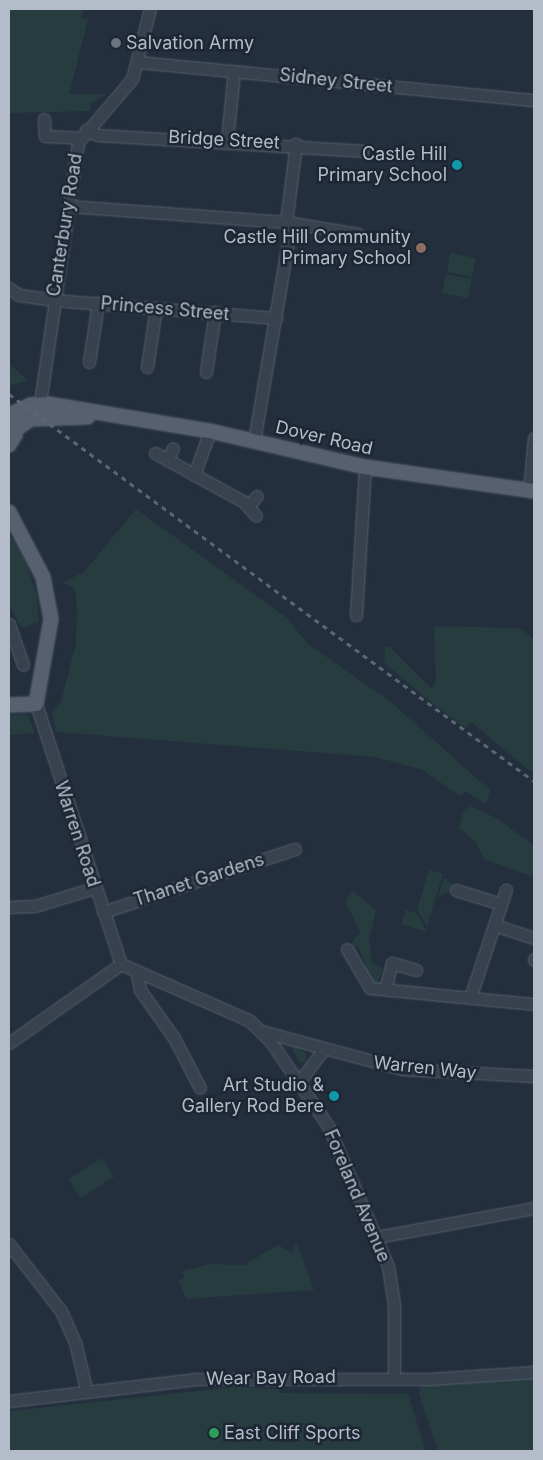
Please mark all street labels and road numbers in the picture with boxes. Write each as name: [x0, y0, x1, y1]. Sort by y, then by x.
street label: Sidney Street: [278, 64, 394, 98]
street label: Bridge Street: [168, 126, 280, 154]
street label: Canterbury Road: [43, 152, 87, 298]
street label: Princess Street: [100, 293, 230, 325]
street label: Dover Road: [273, 416, 375, 460]
street label: Warren Road: [50, 778, 104, 890]
street label: Thanet Gardens: [131, 849, 267, 911]
street label: Warren Way: [372, 1052, 478, 1084]
street label: Foreland Avenue: [319, 1126, 395, 1266]
street label: Wear Bay Road: [206, 1366, 336, 1390]

